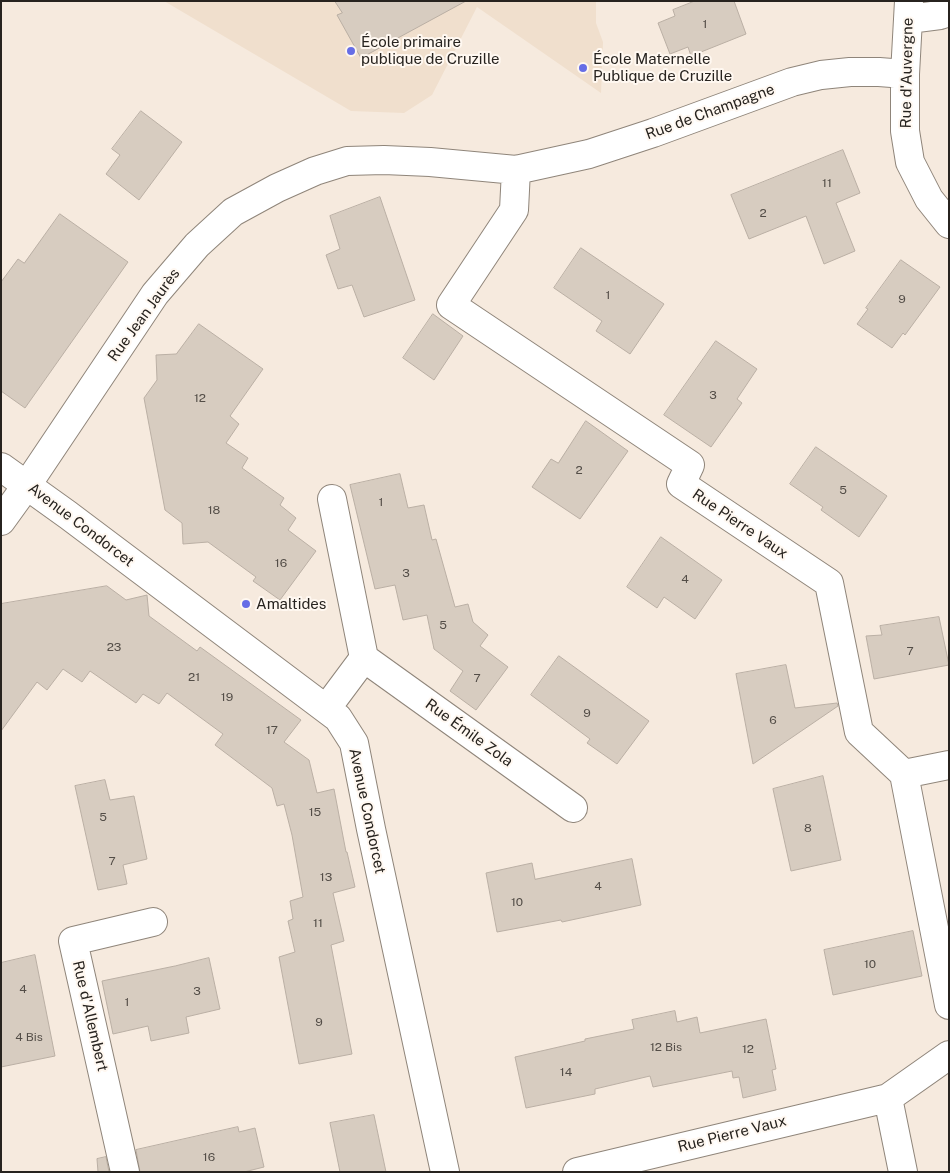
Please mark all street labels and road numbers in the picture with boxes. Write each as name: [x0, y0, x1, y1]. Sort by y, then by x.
street label: Rue d'Auvergne: [897, 18, 917, 128]
street label: Rue de Champagne: [643, 80, 777, 144]
street label: Rue Jean Jaurès: [104, 265, 184, 365]
street label: Avenue Condorcet: [25, 479, 137, 571]
street label: Rue Pierre Vaux: [689, 485, 791, 563]
street label: Rue Émile Zola: [422, 695, 516, 771]
street label: Avenue Condorcet: [345, 747, 389, 875]
street label: Rue d'Allembert: [69, 959, 111, 1073]
street label: Rue Pierre Vaux: [676, 1112, 788, 1156]

